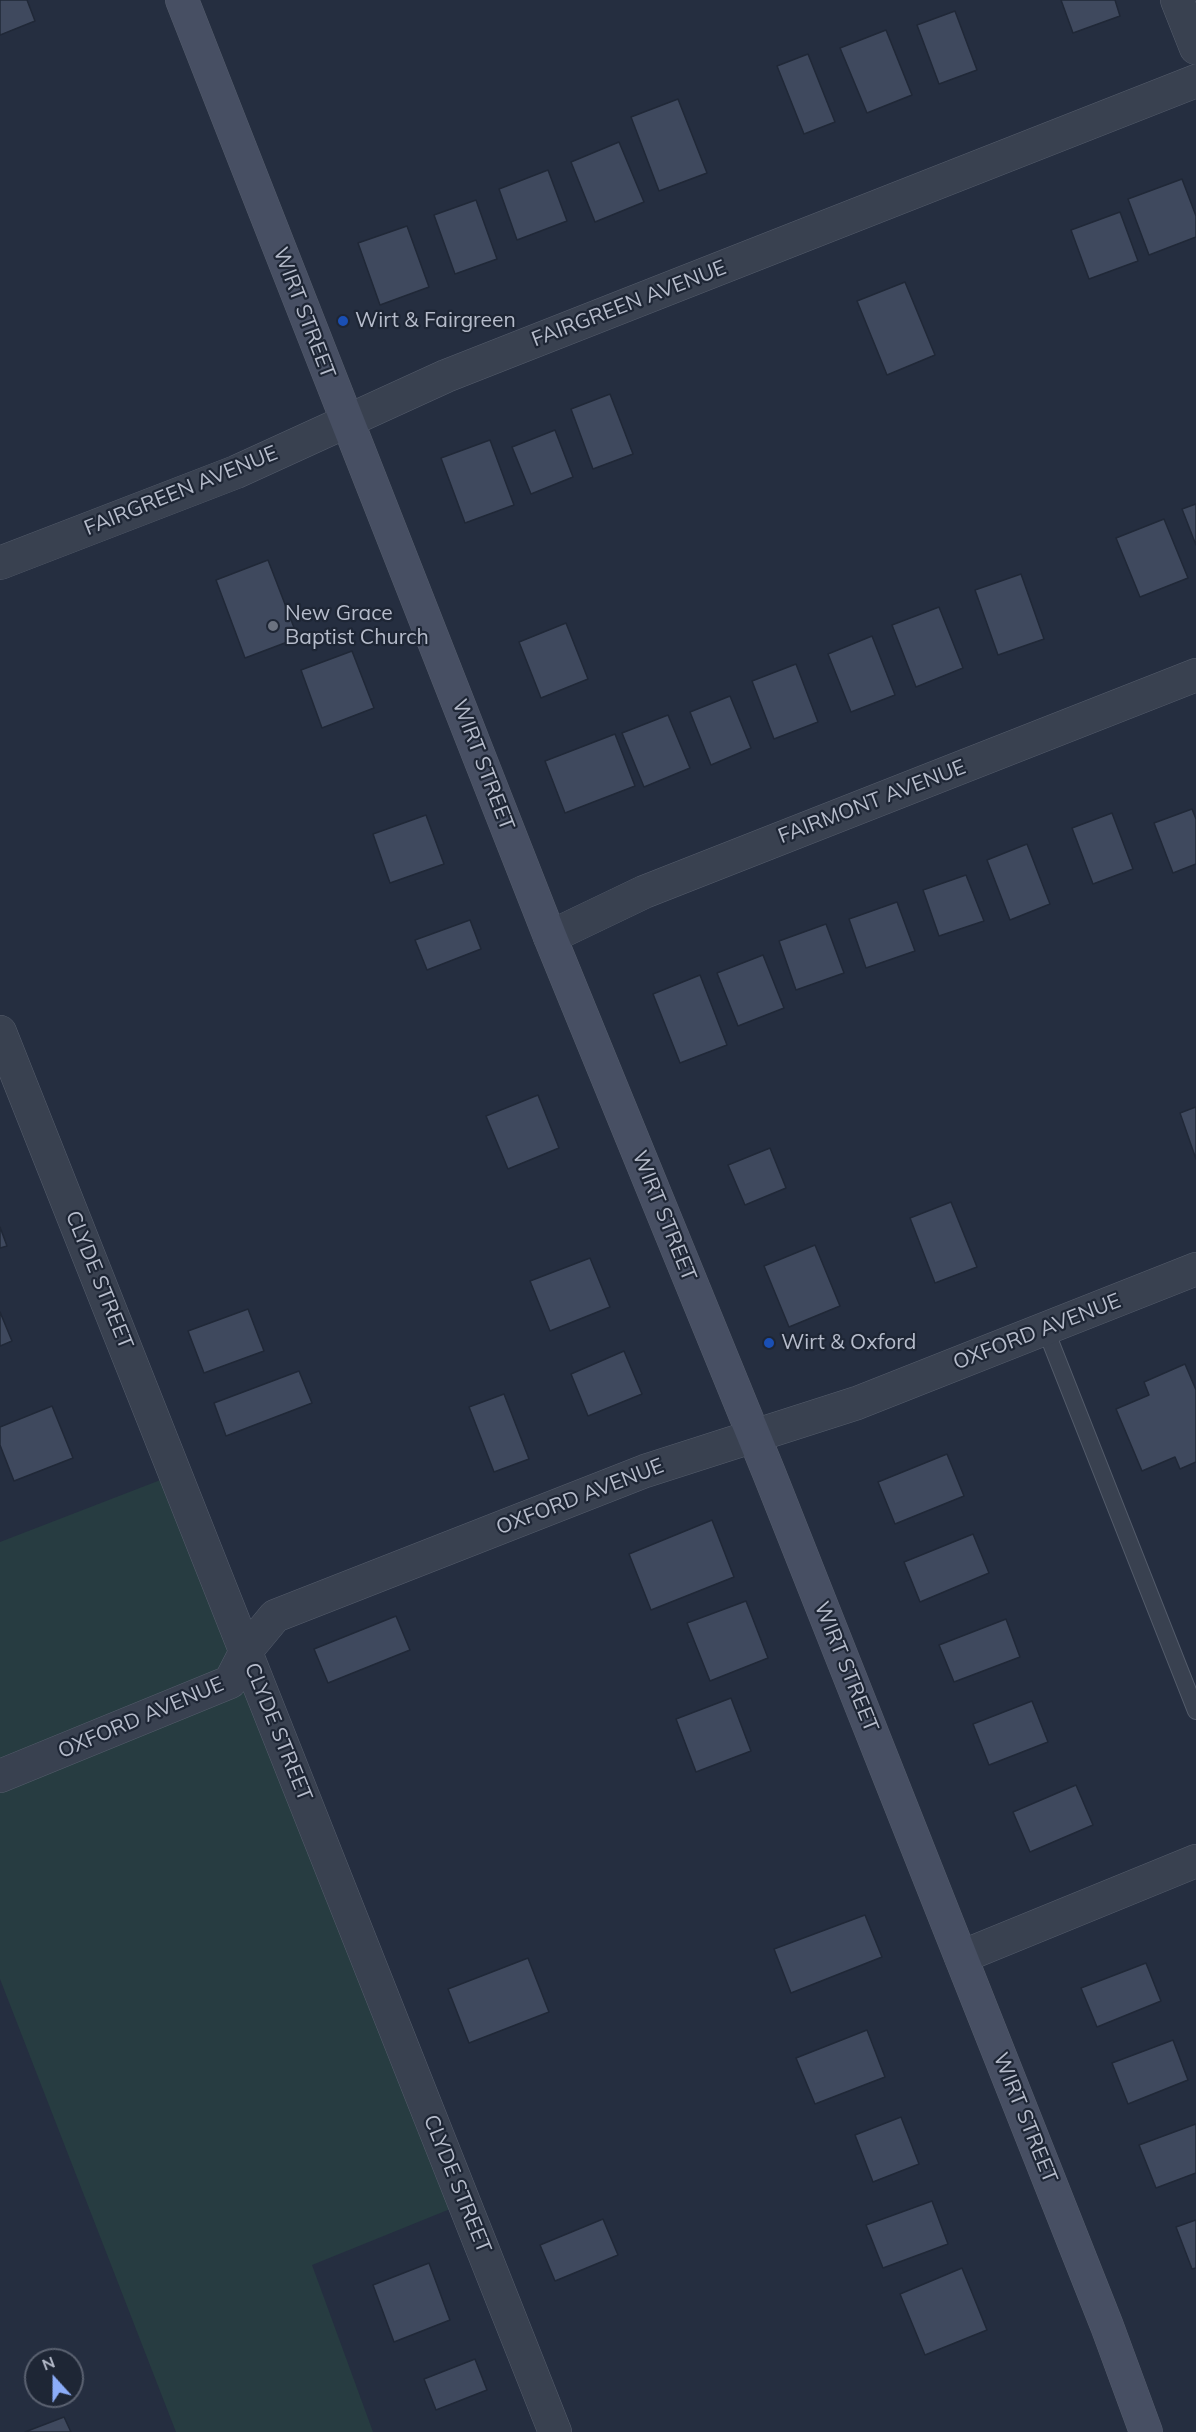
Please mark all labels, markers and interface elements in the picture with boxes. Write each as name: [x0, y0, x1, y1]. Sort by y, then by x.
street label: WIRT STREET: [267, 244, 341, 382]
street label: FAIRGREEN AVENUE: [528, 255, 730, 353]
place label: Wirt & Fairgreen: [355, 308, 516, 334]
marker: Wirt & Fairgreen: [336, 314, 350, 328]
street label: FAIRGREEN AVENUE: [81, 441, 281, 541]
place label: New Grace Baptist Church: [285, 601, 429, 651]
marker: New Grace Baptist Church: [266, 619, 280, 633]
street label: WIRT STREET: [446, 696, 520, 834]
street label: FAIRMONT AVENUE: [775, 755, 969, 849]
street label: WIRT STREET: [626, 1147, 702, 1285]
street label: CLYDE STREET: [60, 1207, 138, 1353]
street label: OXFORD AVENUE: [950, 1288, 1124, 1376]
place label: Wirt & Oxford: [781, 1330, 916, 1356]
marker: Wirt & Oxford: [762, 1336, 776, 1350]
street label: OXFORD AVENUE: [493, 1453, 667, 1541]
street label: WIRT STREET: [808, 1598, 884, 1736]
street label: CLYDE STREET: [239, 1659, 317, 1805]
street label: OXFORD AVENUE: [54, 1672, 228, 1764]
street label: WIRT STREET: [987, 2049, 1063, 2187]
street label: CLYDE STREET: [418, 2111, 496, 2257]
north arrow: [24, 2348, 84, 2408]
text: N: [39, 2352, 57, 2375]

